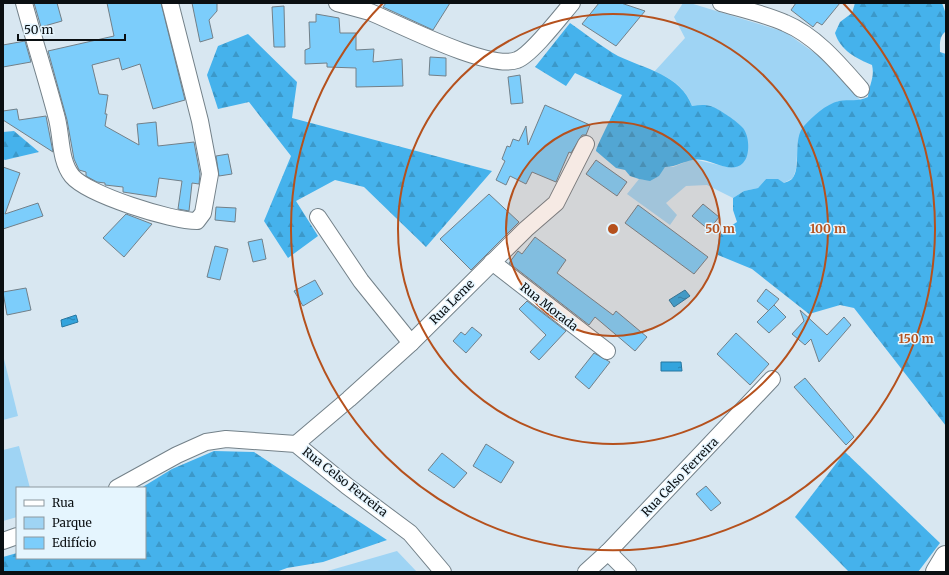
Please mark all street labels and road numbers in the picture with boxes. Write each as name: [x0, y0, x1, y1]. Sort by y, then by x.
street label: Rua Leme: [426, 276, 477, 327]
street label: Rua Morada: [517, 279, 582, 334]
street label: Rua Celso Ferreira: [638, 434, 722, 519]
street label: Rua Celso Ferreira: [300, 444, 391, 520]

